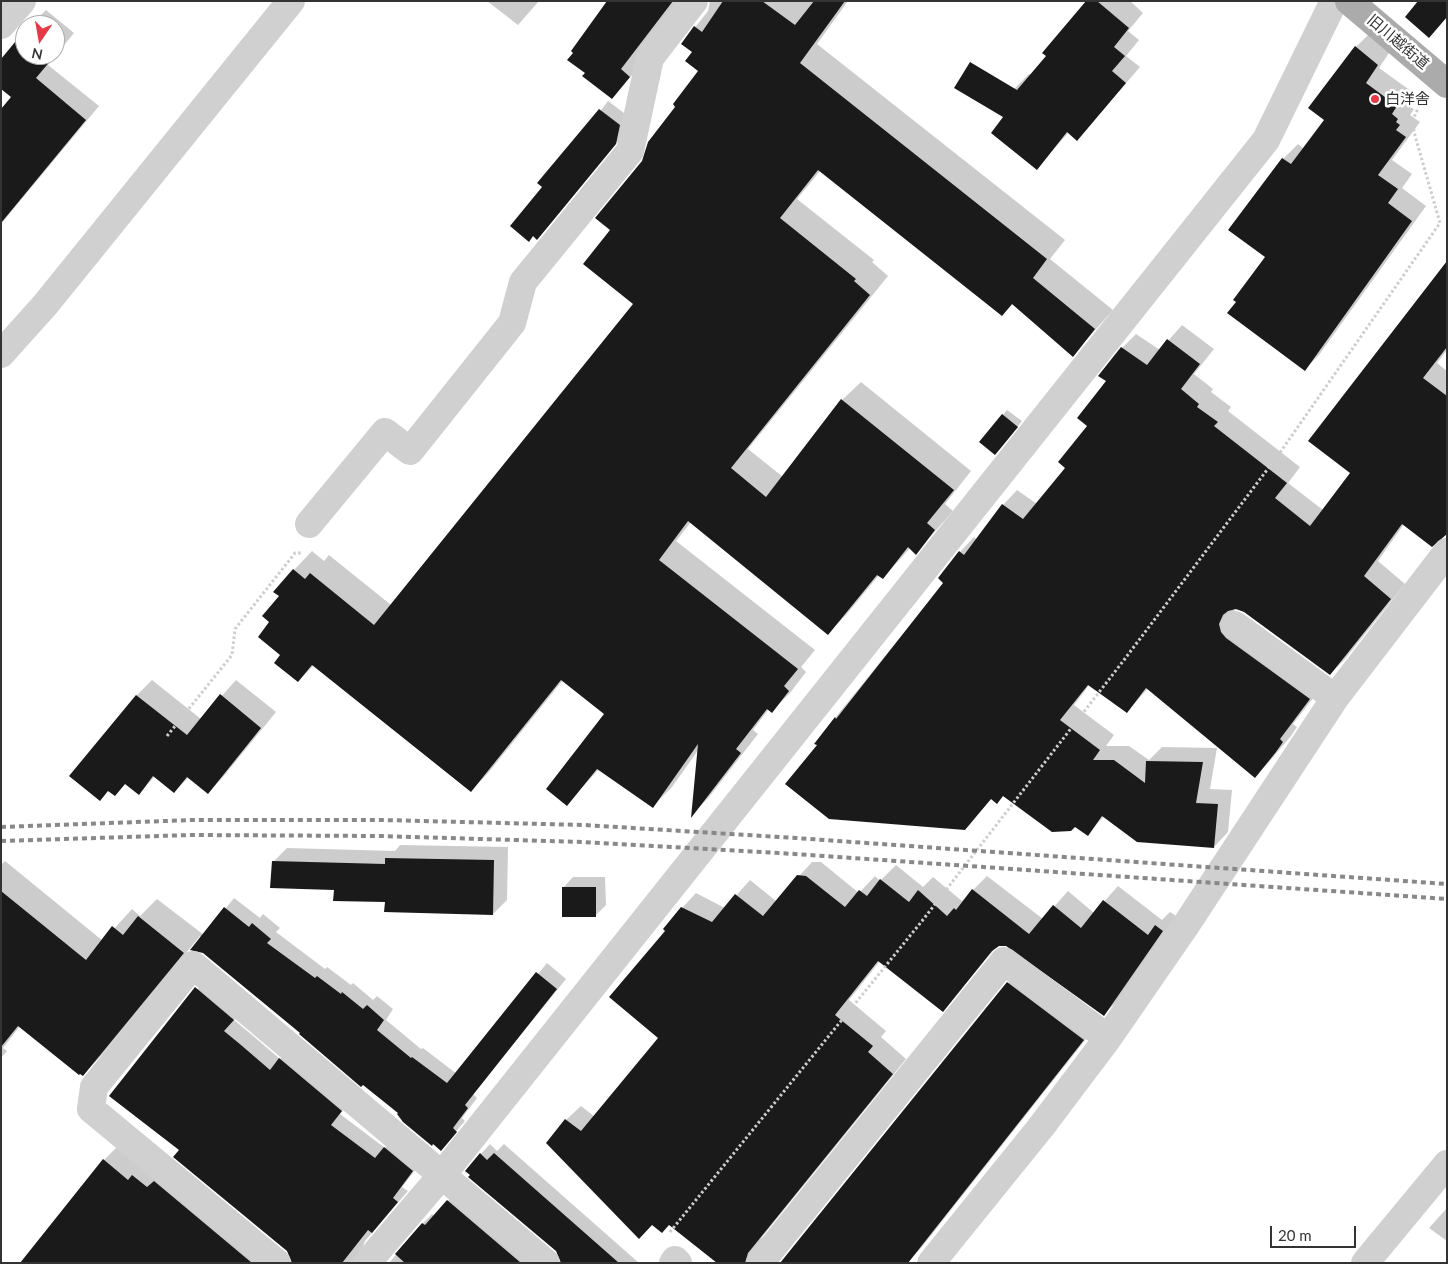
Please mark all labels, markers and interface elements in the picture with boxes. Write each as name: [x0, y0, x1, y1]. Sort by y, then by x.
street label: 旧川越街道: [1363, 11, 1433, 73]
north arrow: [15, 15, 65, 65]
text: N: [30, 45, 44, 64]
place label: 白洋舎: [1385, 90, 1430, 108]
marker: 白洋舎: [1369, 93, 1381, 105]
scale bar: [1273, 1216, 1359, 1248]
text: 20 m: [1278, 1226, 1312, 1244]

